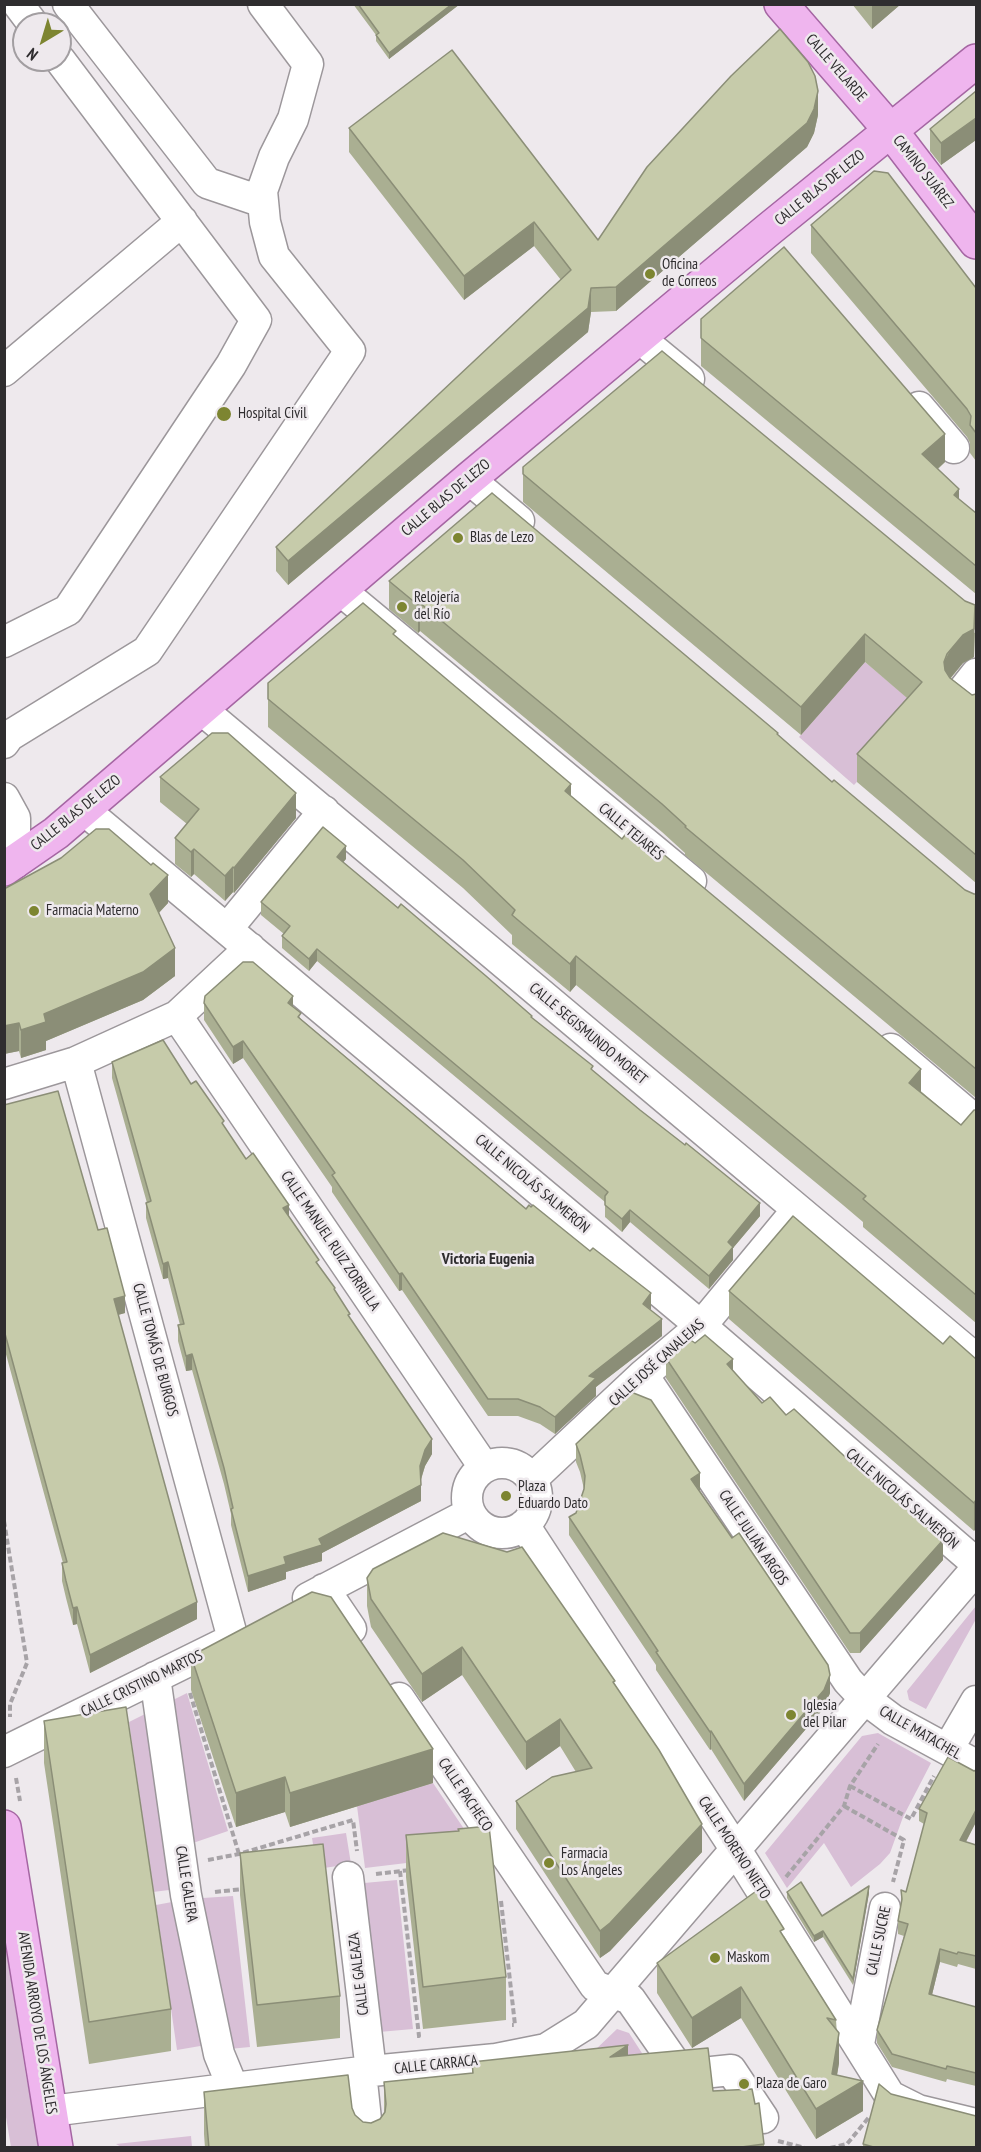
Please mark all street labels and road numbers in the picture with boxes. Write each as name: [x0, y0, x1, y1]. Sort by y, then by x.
street label: CALLE VELARDE: [802, 30, 870, 106]
street label: CAMINO SUÁREZ: [889, 132, 957, 212]
street label: CALLE BLAS DE LEZO: [771, 146, 869, 230]
street label: CALLE BLAS DE LEZO: [398, 456, 494, 540]
street label: CALLE BLAS DE LEZO: [27, 771, 125, 855]
street label: CALLE TEJARES: [595, 800, 667, 864]
street label: CALLE SEGISMUNDO MORET: [525, 979, 651, 1089]
street label: CALLE NICOLÁS SALMERÓN: [471, 1131, 593, 1237]
street label: CALLE MANUEL RUIZ ZORRILLA: [277, 1168, 383, 1314]
street label: CALLE TOMÁS DE BURGOS: [129, 1281, 181, 1419]
street label: CALLE JOSÉ CANALEJAS: [606, 1315, 708, 1411]
street label: CALLE NICOLÁS SALMERÓN: [842, 1445, 962, 1553]
street label: CALLE JULIÁN ARGOS: [714, 1487, 792, 1589]
street label: CALLE CRISTINO MARTOS: [78, 1647, 206, 1721]
street label: CALLE MATACHEL: [876, 1702, 964, 1764]
street label: CALLE PACHECO: [434, 1755, 496, 1835]
street label: CALLE MORENO NIETO: [694, 1793, 774, 1903]
street label: CALLE GALERA: [171, 1845, 201, 1923]
street label: CALLE SUCRE: [863, 1905, 895, 1977]
street label: AVENIDA ARROYO DE LOS ÁNGELES: [14, 1930, 60, 2116]
street label: CALLE GALEAZA: [345, 1932, 373, 2016]
street label: CALLE CARRACA: [393, 2052, 479, 2078]

